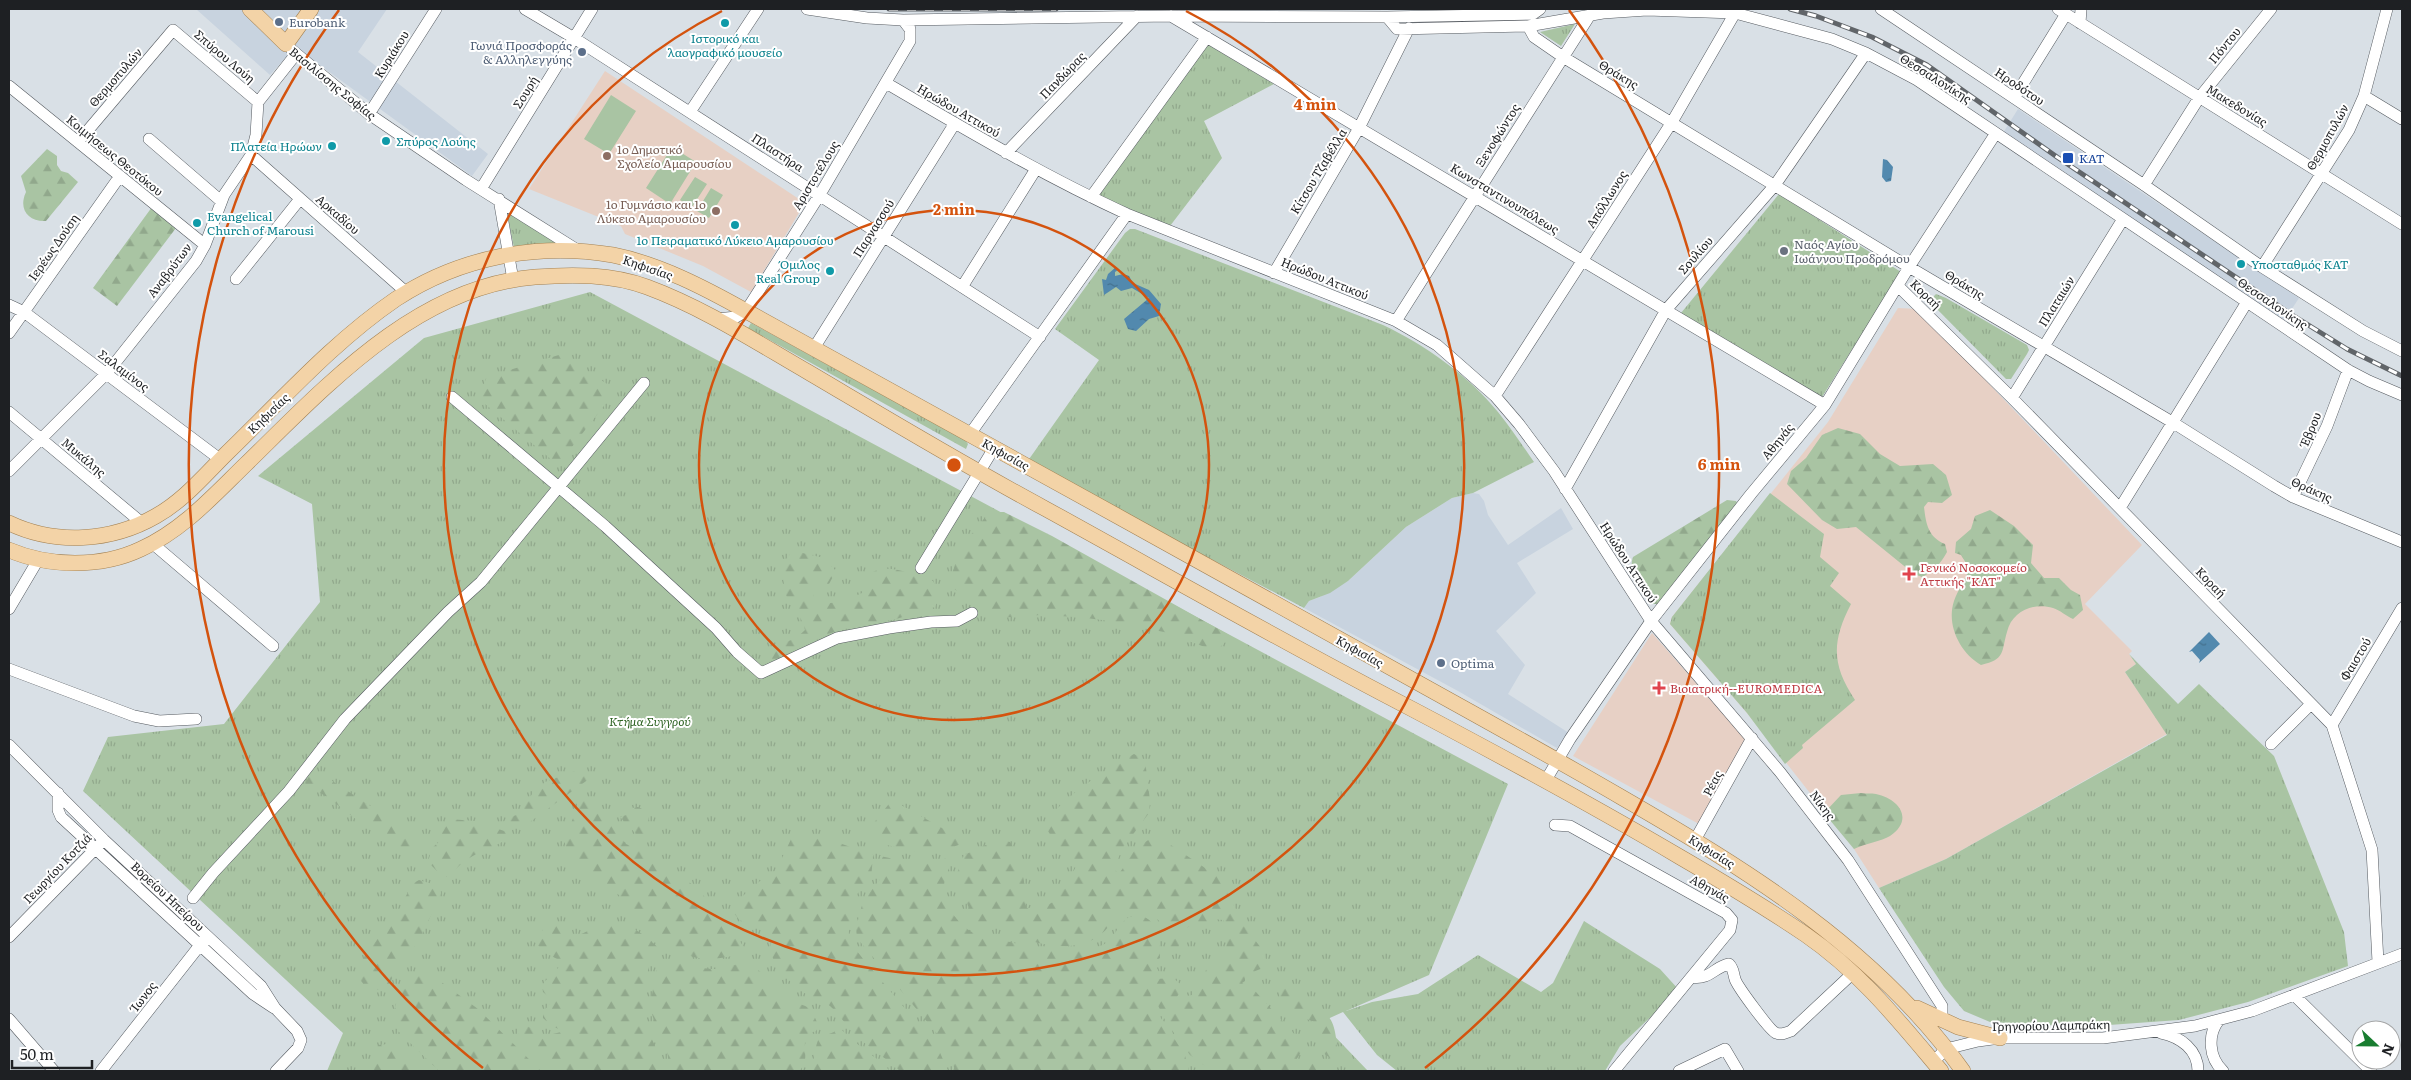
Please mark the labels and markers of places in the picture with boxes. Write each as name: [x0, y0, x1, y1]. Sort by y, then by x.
place label: Eurobank: [289, 13, 346, 31]
marker: Eurobank: [273, 16, 285, 28]
marker: Ιστορικό και λαογραφικό μουσείο: [719, 17, 731, 29]
place label: Ιστορικό και λαογραφικό μουσείο: [668, 29, 782, 61]
place label: Γωνιά Προσφοράς & Αλληλεγγύης: [470, 36, 572, 68]
marker: Γωνιά Προσφοράς & Αλληλεγγύης: [576, 46, 588, 58]
place label: Σπύρος Λούης: [396, 132, 476, 150]
marker: Σπύρος Λούης: [380, 135, 392, 147]
place label: Πλατεία Ηρώων: [230, 137, 322, 155]
marker: Πλατεία Ηρώων: [326, 140, 338, 152]
place label: 1ο Δημοτικό Σχολείο Αμαρουσίου: [617, 140, 731, 172]
place label: ΚΑΤ: [2079, 149, 2105, 167]
marker: 1ο Δημοτικό Σχολείο Αμαρουσίου: [601, 150, 613, 162]
marker: ΚΑΤ: [2061, 151, 2075, 165]
place label: 1ο Γυμνάσιο και 1ο Λύκειο Αμαρουσίου: [597, 195, 706, 227]
marker: 1ο Γυμνάσιο και 1ο Λύκειο Αμαρουσίου: [710, 205, 722, 217]
place label: Evangelical Church of Marousi: [207, 207, 314, 239]
marker: Evangelical Church of Marousi: [191, 217, 203, 229]
marker: 1ο Πειραματικό Λύκειο Αμαρουσίου: [729, 219, 741, 231]
place label: 1ο Πειραματικό Λύκειο Αμαρουσίου: [636, 231, 834, 249]
place label: Ναός Αγίου Ιωάννου Προδρόμου: [1794, 235, 1910, 267]
marker: Ναός Αγίου Ιωάννου Προδρόμου: [1778, 245, 1790, 257]
place label: Όμιλος Real Group: [756, 255, 820, 287]
place label: Υποσταθμός ΚΑΤ: [2251, 255, 2349, 273]
marker: Υποσταθμός ΚΑΤ: [2235, 258, 2247, 270]
marker: Όμιλος Real Group: [824, 265, 836, 277]
centre of rings: [945, 456, 963, 474]
place label: Γενικό Νοσοκομείο Αττικής "ΚΑΤ": [1920, 558, 2027, 590]
marker: Γενικό Νοσοκομείο Αττικής "ΚΑΤ": [1902, 567, 1916, 581]
place label: Optima: [1451, 654, 1495, 672]
marker: Optima: [1435, 657, 1447, 669]
place label: Βιοιατρική--EUROMEDICA: [1670, 679, 1822, 697]
marker: Βιοιατρική--EUROMEDICA: [1652, 681, 1666, 695]

